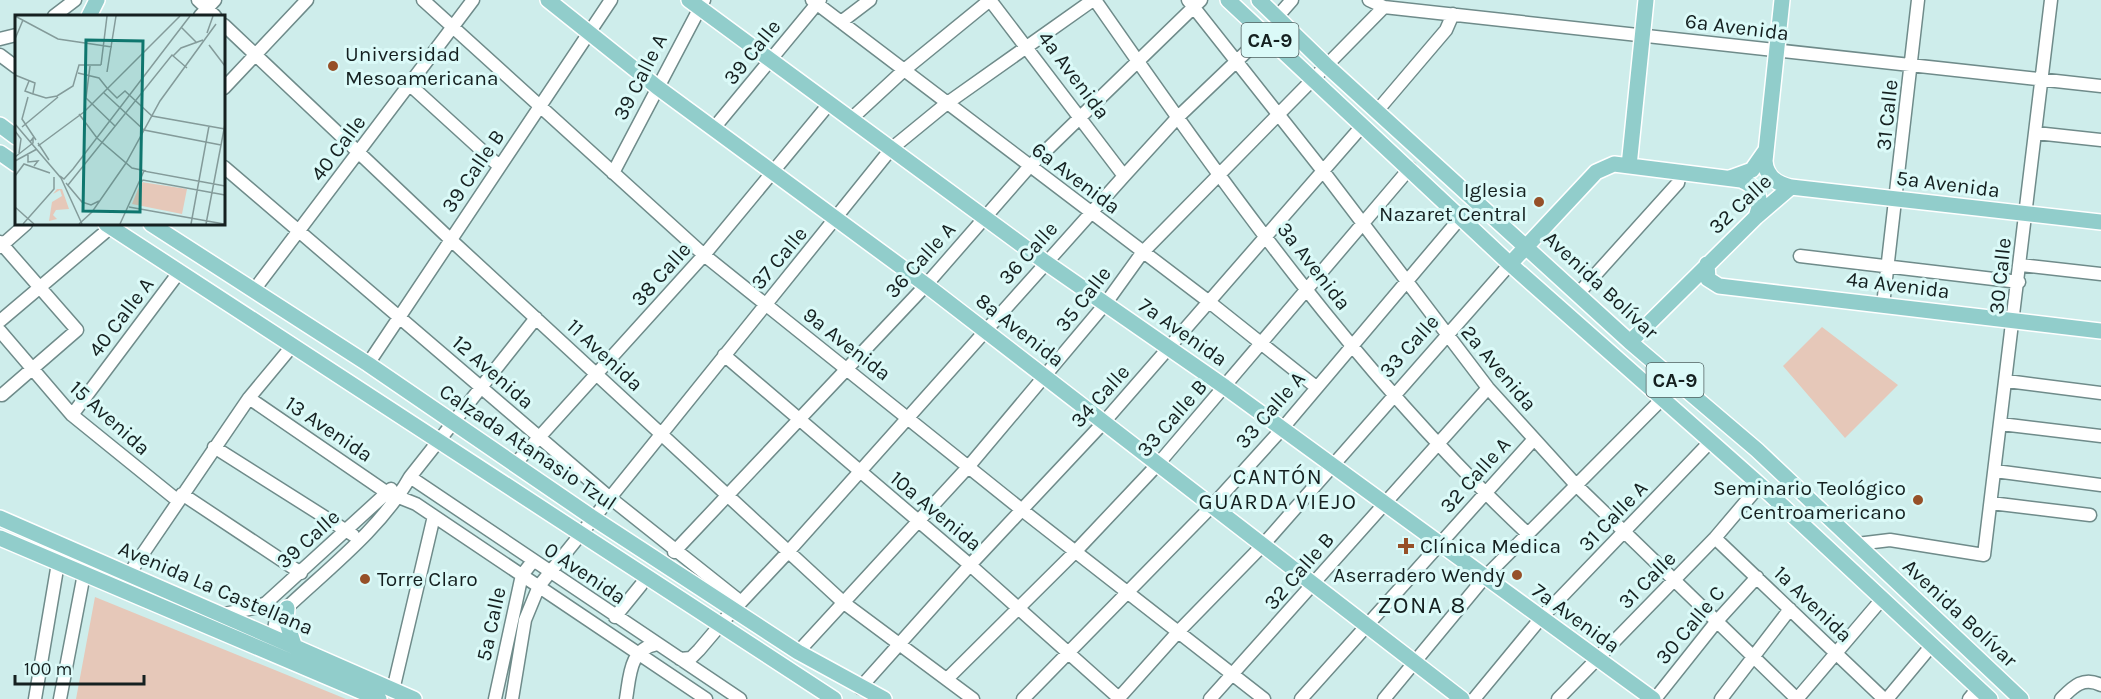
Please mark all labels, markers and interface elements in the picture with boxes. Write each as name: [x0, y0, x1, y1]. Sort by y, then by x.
street label: 6a Avenida: [1684, 9, 1790, 45]
inset map: [15, 15, 225, 225]
street label: 39 Calle: [719, 15, 785, 89]
road number: CA-9: [1242, 23, 1298, 57]
street label: 4a Avenida: [1033, 26, 1115, 124]
street label: 39 Calle A: [608, 30, 672, 124]
place label: Universidad Mesoamericana: [345, 42, 499, 90]
marker: Universidad Mesoamericana: [326, 59, 340, 73]
street label: 31 Calle: [1871, 78, 1903, 152]
street label: 40 Calle: [306, 110, 370, 186]
street label: 39 Calle B: [437, 125, 509, 217]
street label: 6a Avenida: [1027, 137, 1125, 219]
street label: 5a Avenida: [1895, 166, 2001, 202]
street label: 32 Calle: [1704, 169, 1776, 239]
place label: Iglesia Nazaret Central: [1379, 178, 1527, 226]
marker: Iglesia Nazaret Central: [1532, 195, 1546, 209]
street label: 36 Calle A: [880, 217, 960, 303]
street label: 36 Calle: [994, 217, 1062, 289]
street label: 3a Avenida: [1272, 217, 1356, 315]
street label: 37 Calle: [746, 222, 812, 294]
street label: Avenida Bolívar: [1539, 226, 1663, 344]
street label: 38 Calle: [626, 237, 696, 311]
street label: 30 Calle: [1984, 237, 2016, 315]
street label: 35 Calle: [1050, 262, 1116, 336]
street label: 4a Avenida: [1845, 267, 1951, 303]
street label: 40 Calle A: [83, 273, 159, 361]
street label: 8a Avenida: [971, 288, 1069, 372]
street label: 7a Avenida: [1134, 293, 1232, 371]
street label: 9a Avenida: [798, 302, 896, 386]
street label: 33 Calle: [1374, 309, 1444, 383]
street label: 11 Avenida: [562, 314, 648, 396]
street label: 2a Avenida: [1456, 320, 1542, 416]
street label: 12 Avenida: [447, 330, 539, 414]
street label: 34 Calle: [1066, 360, 1134, 432]
road number: CA-9: [1646, 363, 1704, 397]
street label: 33 Calle A: [1230, 367, 1310, 453]
street label: 33 Calle B: [1132, 374, 1212, 462]
street label: 15 Avenida: [65, 376, 155, 460]
street label: Calzada Atanasio Tzul: [435, 379, 621, 515]
street label: 13 Avenida: [281, 391, 377, 467]
street label: 32 Calle A: [1435, 432, 1515, 518]
district label: CANTÓN GUARDA VIEJO: [1198, 463, 1358, 515]
street label: 10a Avenida: [885, 466, 987, 556]
street label: 31 Calle A: [1574, 476, 1652, 556]
place label: Seminario Teológico Centroamericano: [1713, 476, 1906, 524]
marker: Seminario Teológico Centroamericano: [1911, 493, 1925, 507]
street label: 39 Calle: [272, 504, 344, 574]
street label: 32 Calle B: [1259, 527, 1339, 615]
place label: Clínica Medica: [1420, 534, 1561, 558]
street label: Avenida La Castellana: [115, 536, 317, 640]
street label: 0 Avenida: [540, 537, 630, 609]
marker: Clínica Medica: [1397, 537, 1415, 555]
street label: 31 Calle: [1613, 546, 1681, 614]
street label: Avenida Bolívar: [1898, 554, 2022, 672]
street label: 1a Avenida: [1769, 561, 1857, 647]
place label: Aserradero Wendy: [1333, 563, 1505, 587]
place label: Torre Claro: [377, 567, 478, 591]
marker: Aserradero Wendy: [1510, 568, 1524, 582]
marker: Torre Claro: [358, 572, 372, 586]
street label: 7a Avenida: [1528, 578, 1624, 658]
street label: 30 Calle C: [1650, 581, 1730, 669]
street label: 5a Calle: [471, 585, 511, 663]
district label: ZONA 8: [1377, 591, 1467, 619]
scale bar: [15, 648, 144, 686]
text: 100 m: [24, 658, 72, 680]

